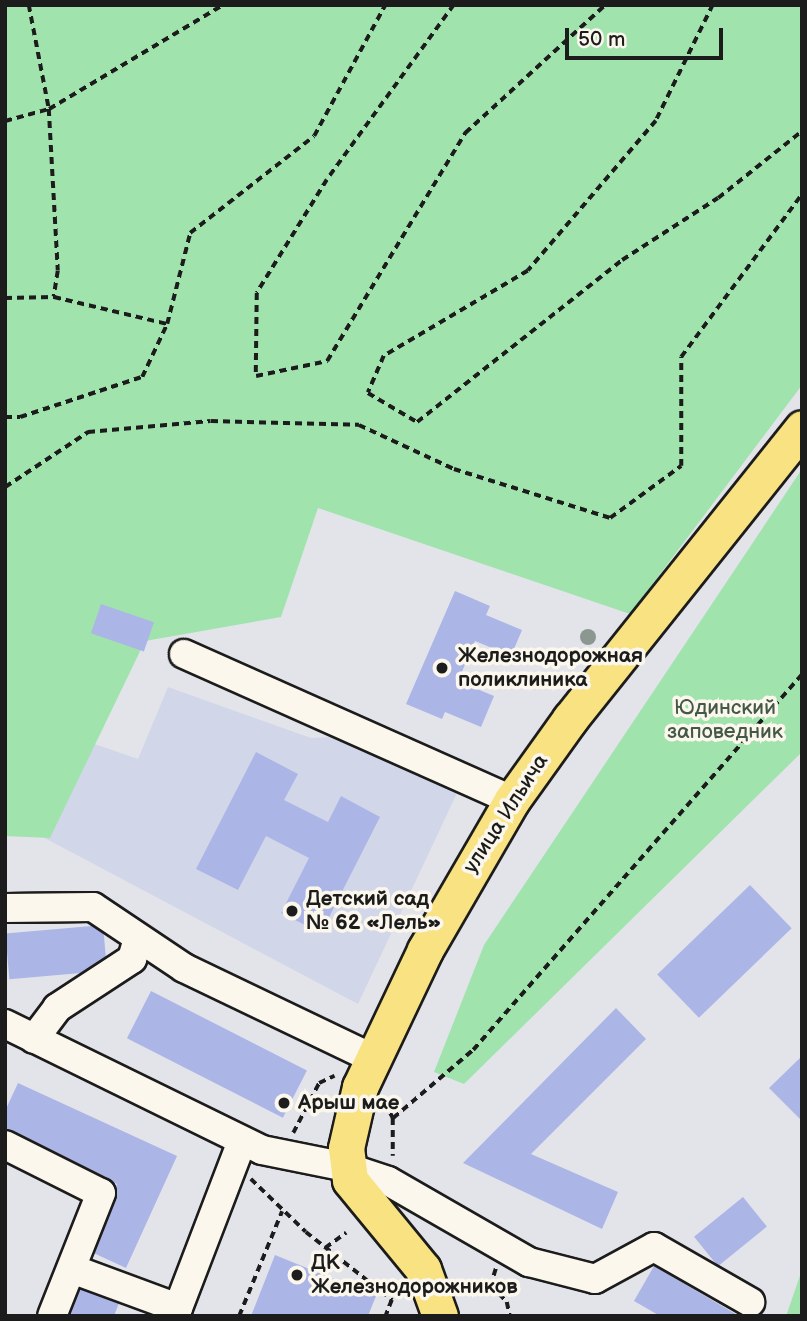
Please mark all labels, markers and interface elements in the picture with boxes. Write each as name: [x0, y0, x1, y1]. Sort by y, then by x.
scale bar: [569, 14, 726, 58]
text: 50 m: [578, 27, 625, 52]
place label: Железнодорожная поликлиника: [458, 643, 643, 693]
marker: Железнодорожная поликлиника: [432, 658, 452, 678]
park label: Юдинский заповедник: [667, 695, 783, 745]
street label: улица Ильича: [458, 750, 554, 878]
place label: Детский сад № 62 «Лель»: [306, 886, 441, 936]
marker: Детский сад № 62 «Лель»: [284, 903, 300, 919]
place label: Арыш мае: [298, 1090, 399, 1116]
marker: Арыш мае: [276, 1095, 292, 1111]
place label: ДК Железнодорожников: [311, 1250, 518, 1300]
marker: ДК Железнодорожников: [289, 1267, 305, 1283]

